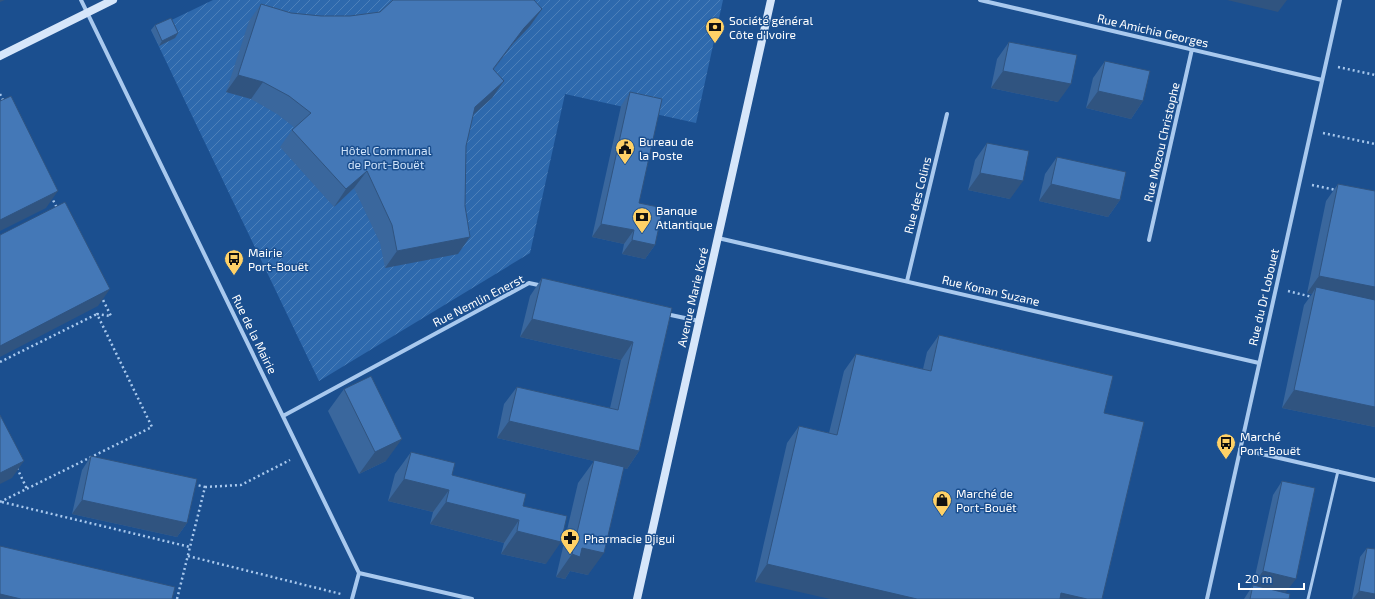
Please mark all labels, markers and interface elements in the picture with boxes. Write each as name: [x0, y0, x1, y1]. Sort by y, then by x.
street label: Rue Amichia Georges: [1096, 10, 1210, 50]
place label: Société général Côte d'Ivoire: [729, 13, 813, 41]
bank icon: Société général Côte d'Ivoire: [704, 16, 726, 44]
street label: Rue Mozou Christophe: [1140, 81, 1182, 203]
place label: Bureau de la Poste: [639, 134, 694, 162]
public building icon: Bureau de la Poste: [614, 137, 636, 165]
park label: Hôtel Communal de Port-Bouët: [341, 143, 432, 171]
street label: Rue des Colins: [901, 155, 933, 235]
place label: Banque Atlantique: [656, 203, 713, 231]
bank icon: Banque Atlantique: [631, 206, 653, 234]
place label: Mairie Port-Bouët: [248, 245, 309, 273]
street label: Avenue Marie Koré: [674, 246, 710, 348]
street label: Rue du Dr Lobouet: [1245, 247, 1281, 347]
bus stop icon: Mairie Port-Bouët: [223, 248, 245, 276]
street label: Rue Nemlin Enerst: [430, 271, 526, 329]
street label: Rue Konan Suzane: [941, 272, 1041, 308]
street label: Rue de la Mairie: [230, 292, 280, 376]
place label: Marché Port-Bouët: [1240, 429, 1301, 457]
bus stop icon: Marché Port-Bouët: [1215, 432, 1237, 460]
place label: Marché de Port-Bouët: [956, 486, 1017, 514]
shop icon: Marché de Port-Bouët: [931, 489, 953, 517]
pharmacy icon: Pharmacie Djigui: [559, 527, 581, 555]
place label: Pharmacie Djigui: [584, 531, 675, 546]
scale bar: [1239, 565, 1304, 591]
text: 20 m: [1245, 571, 1272, 585]

